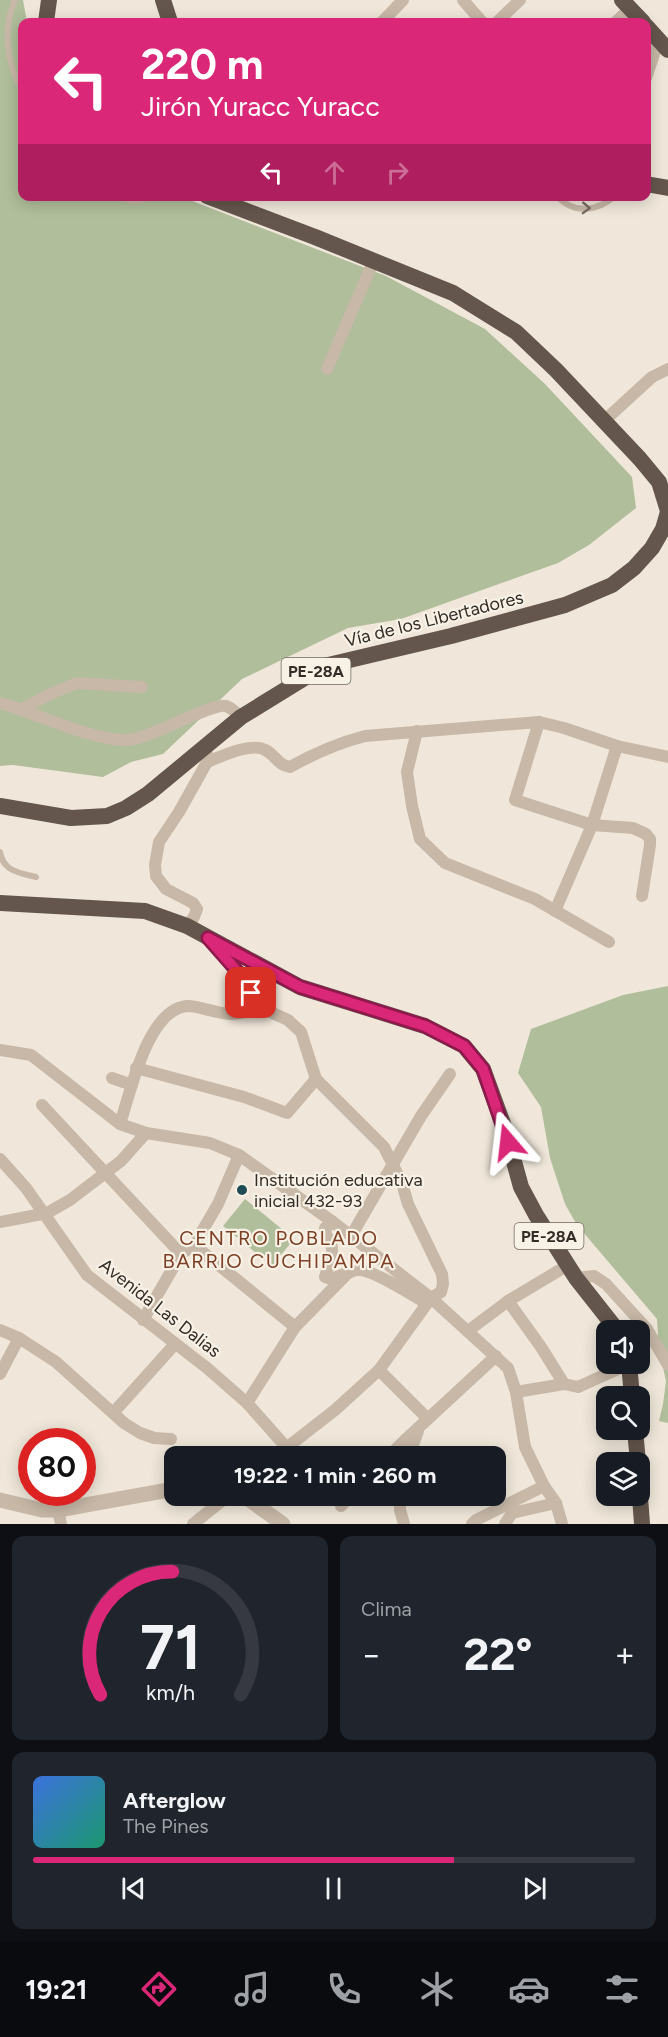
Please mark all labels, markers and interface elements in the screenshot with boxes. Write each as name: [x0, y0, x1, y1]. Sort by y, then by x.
text: 220 m: [141, 39, 263, 90]
icon: left: [42, 42, 120, 120]
text: Jirón Yuracc Yuracc: [141, 90, 380, 123]
icon: left: [255, 156, 288, 189]
icon: ahead: [318, 156, 351, 189]
icon: right: [381, 156, 414, 189]
one-way arrow: [582, 201, 591, 214]
street label: Vía de los Libertadores: [342, 586, 526, 652]
road number: PE-28A: [282, 658, 350, 684]
pin: [225, 967, 276, 1018]
icon: arrive: [234, 976, 267, 1009]
position arrow: [476, 1110, 540, 1174]
place label: Institución educativa inicial 432-93: [254, 1169, 423, 1212]
marker: Institución educativa inicial 432-93: [235, 1183, 249, 1197]
road number: PE-28A: [514, 1223, 584, 1249]
district label: CENTRO POBLADO BARRIO CUCHIPAMPA: [163, 1226, 395, 1273]
street label: Avenida Las Dalias: [95, 1254, 225, 1362]
map controls: [596, 1320, 650, 1506]
button: sound: [596, 1320, 650, 1374]
button: search: [596, 1386, 650, 1440]
speed limit sign: 80: [18, 1428, 96, 1506]
button: layers: [596, 1452, 650, 1506]
text: 19:22 · 1 min · 260 m: [234, 1462, 436, 1489]
text: Clima: [361, 1597, 412, 1621]
text: 71: [139, 1610, 201, 1685]
text: 22°: [463, 1627, 533, 1681]
text: −: [361, 1635, 382, 1674]
text: +: [614, 1635, 635, 1674]
text: km/h: [146, 1680, 194, 1705]
text: Afterglow: [123, 1787, 226, 1814]
text: The Pines: [123, 1814, 209, 1838]
icon: previous: [117, 1872, 150, 1905]
icon: pause: [317, 1872, 350, 1905]
icon: next: [518, 1872, 551, 1905]
icon: directions: [138, 1968, 180, 2010]
icon: music: [231, 1968, 273, 2010]
icon: phone: [323, 1968, 365, 2010]
icon: climate: [416, 1968, 458, 2010]
icon: car: [508, 1968, 550, 2010]
icon: filters: [601, 1968, 643, 2010]
text: 19:21: [25, 1973, 87, 2006]

